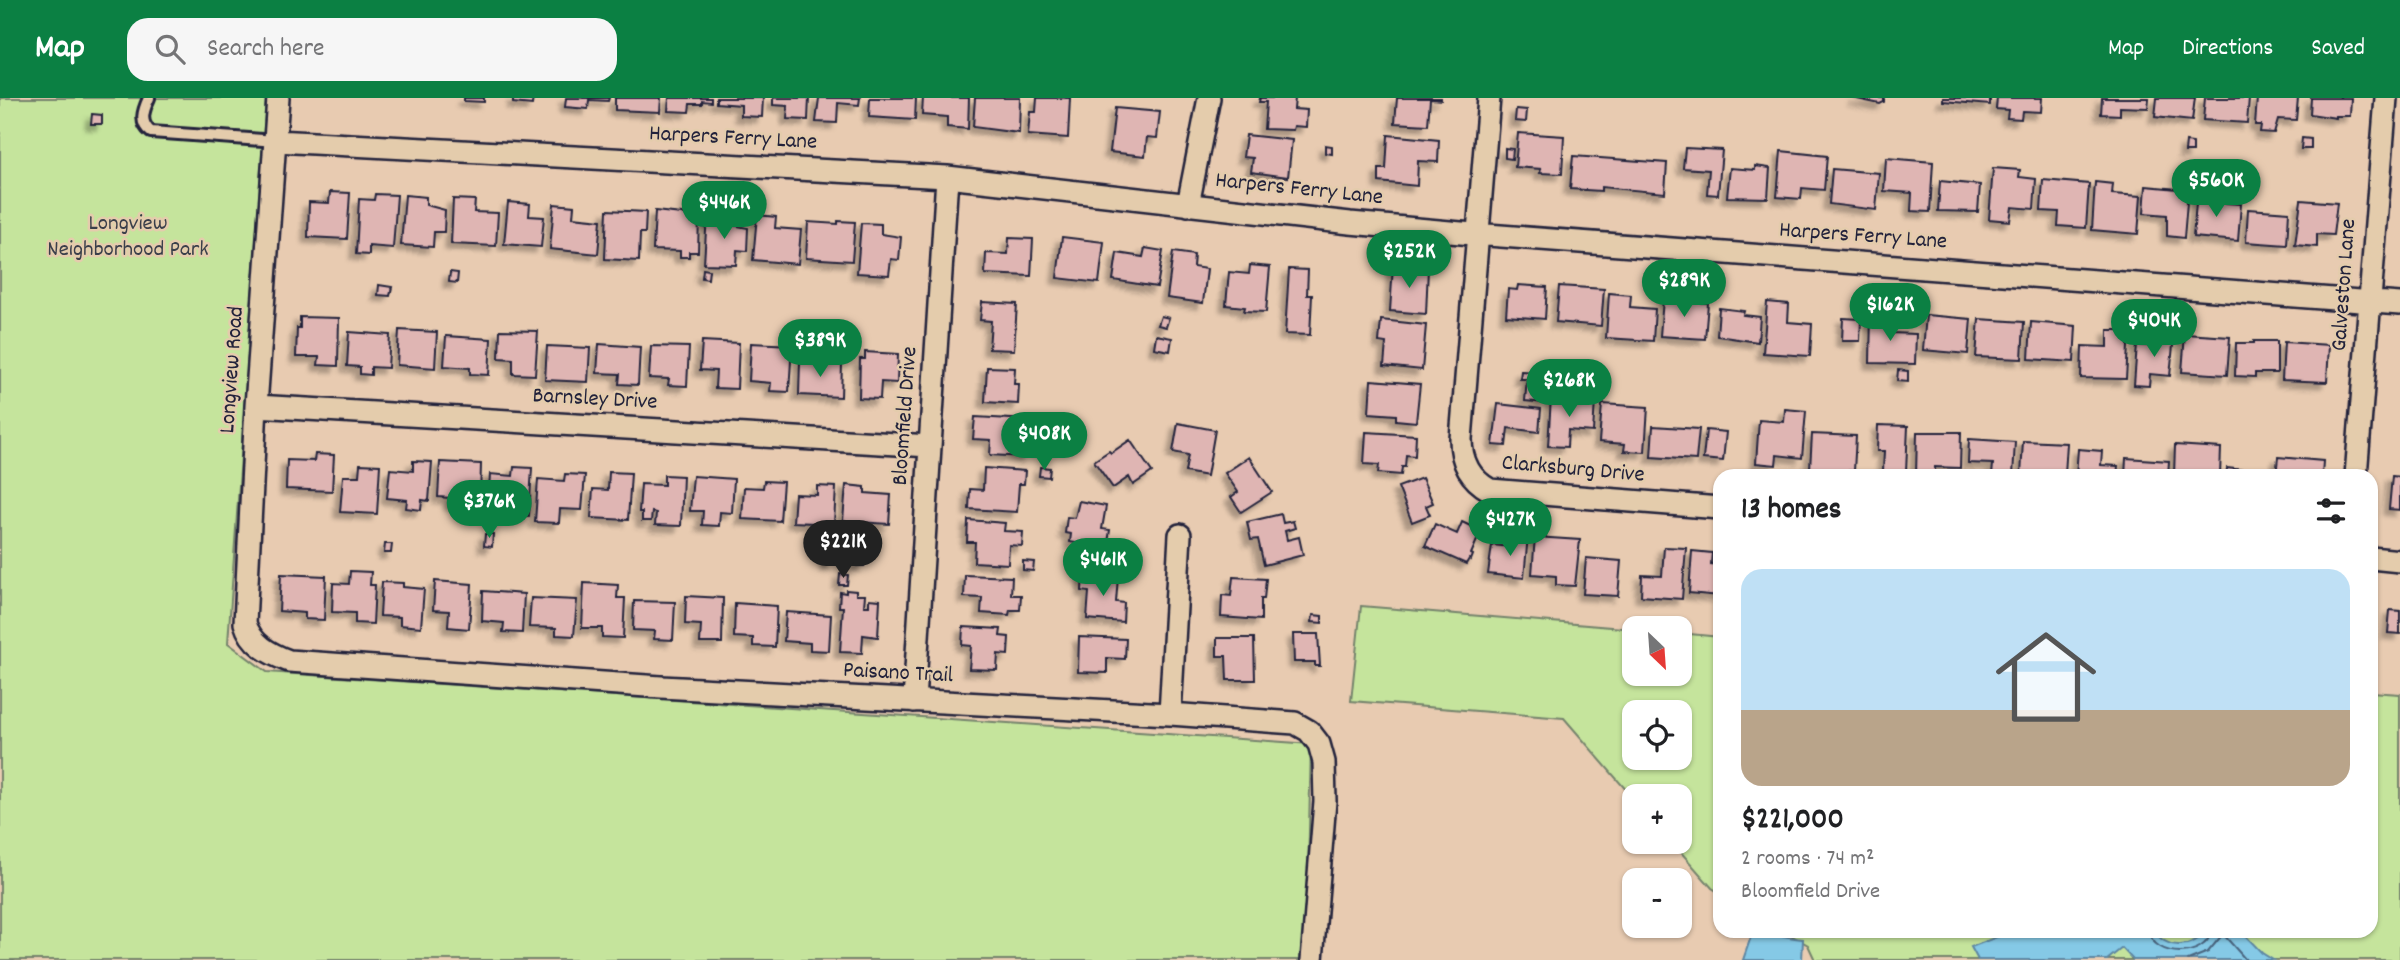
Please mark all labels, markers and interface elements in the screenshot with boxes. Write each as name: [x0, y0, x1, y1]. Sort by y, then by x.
search box: [127, 18, 617, 81]
text: Map: [35, 26, 85, 73]
icon: search: [151, 30, 189, 68]
text: Search here: [207, 31, 325, 68]
text: Map: [2108, 32, 2144, 66]
text: Directions: [2182, 32, 2273, 66]
text: Saved: [2311, 32, 2365, 66]
street label: Harpers Ferry Lane: [648, 118, 818, 160]
pin: $560K: [2167, 159, 2265, 219]
street label: Harpers Ferry Lane: [1214, 165, 1384, 215]
text: $560K: [2188, 165, 2244, 198]
pin: $446K: [675, 181, 773, 241]
text: $446K: [698, 187, 750, 220]
park label: Longview Neighborhood Park: [47, 208, 209, 267]
street label: Harpers Ferry Lane: [1778, 215, 1948, 259]
street label: Galveston Lane: [2324, 218, 2366, 352]
pin: $252K: [1360, 230, 1458, 290]
text: $252K: [1382, 236, 1436, 269]
pin: $289K: [1635, 260, 1733, 319]
text: $289K: [1658, 265, 1710, 298]
pin: $162K: [1841, 284, 1939, 343]
text: $162K: [1866, 289, 1914, 322]
pin: $404K: [2105, 300, 2203, 359]
street label: Longview Road: [212, 305, 254, 435]
text: $404K: [2127, 305, 2181, 338]
pin: $389K: [771, 320, 869, 379]
text: $389K: [794, 325, 846, 358]
street label: Bloomfield Drive: [885, 345, 927, 487]
pin: $268K: [1520, 360, 1618, 419]
text: $268K: [1543, 365, 1595, 398]
street label: Barnsley Drive: [532, 380, 658, 420]
pin: $408K: [995, 412, 1093, 472]
text: $408K: [1017, 418, 1071, 451]
street label: Clarksburg Drive: [1500, 447, 1646, 493]
pin: $376K: [440, 480, 538, 540]
text: $376K: [463, 486, 515, 519]
text: 13 homes: [1741, 490, 1841, 533]
icon: filters: [2312, 492, 2350, 530]
pin: $427K: [1461, 498, 1559, 558]
text: $427K: [1485, 504, 1535, 537]
pin: $221K: [794, 520, 892, 580]
text: $221K: [819, 526, 867, 559]
pin: $461K: [1054, 538, 1152, 598]
text: $461K: [1079, 544, 1127, 577]
icon: home: [1983, 614, 2109, 740]
north arrow: [1622, 616, 1692, 686]
map controls: [1622, 616, 1692, 938]
street label: Paisano Trail: [842, 655, 954, 693]
button: locate: [1622, 700, 1692, 770]
button: +: [1622, 784, 1692, 854]
text: $221,000: [1741, 800, 1844, 843]
text: 2 rooms · 74 m²: [1741, 843, 1874, 876]
button: −: [1622, 868, 1692, 938]
text: Bloomfield Drive: [1741, 876, 1880, 909]

